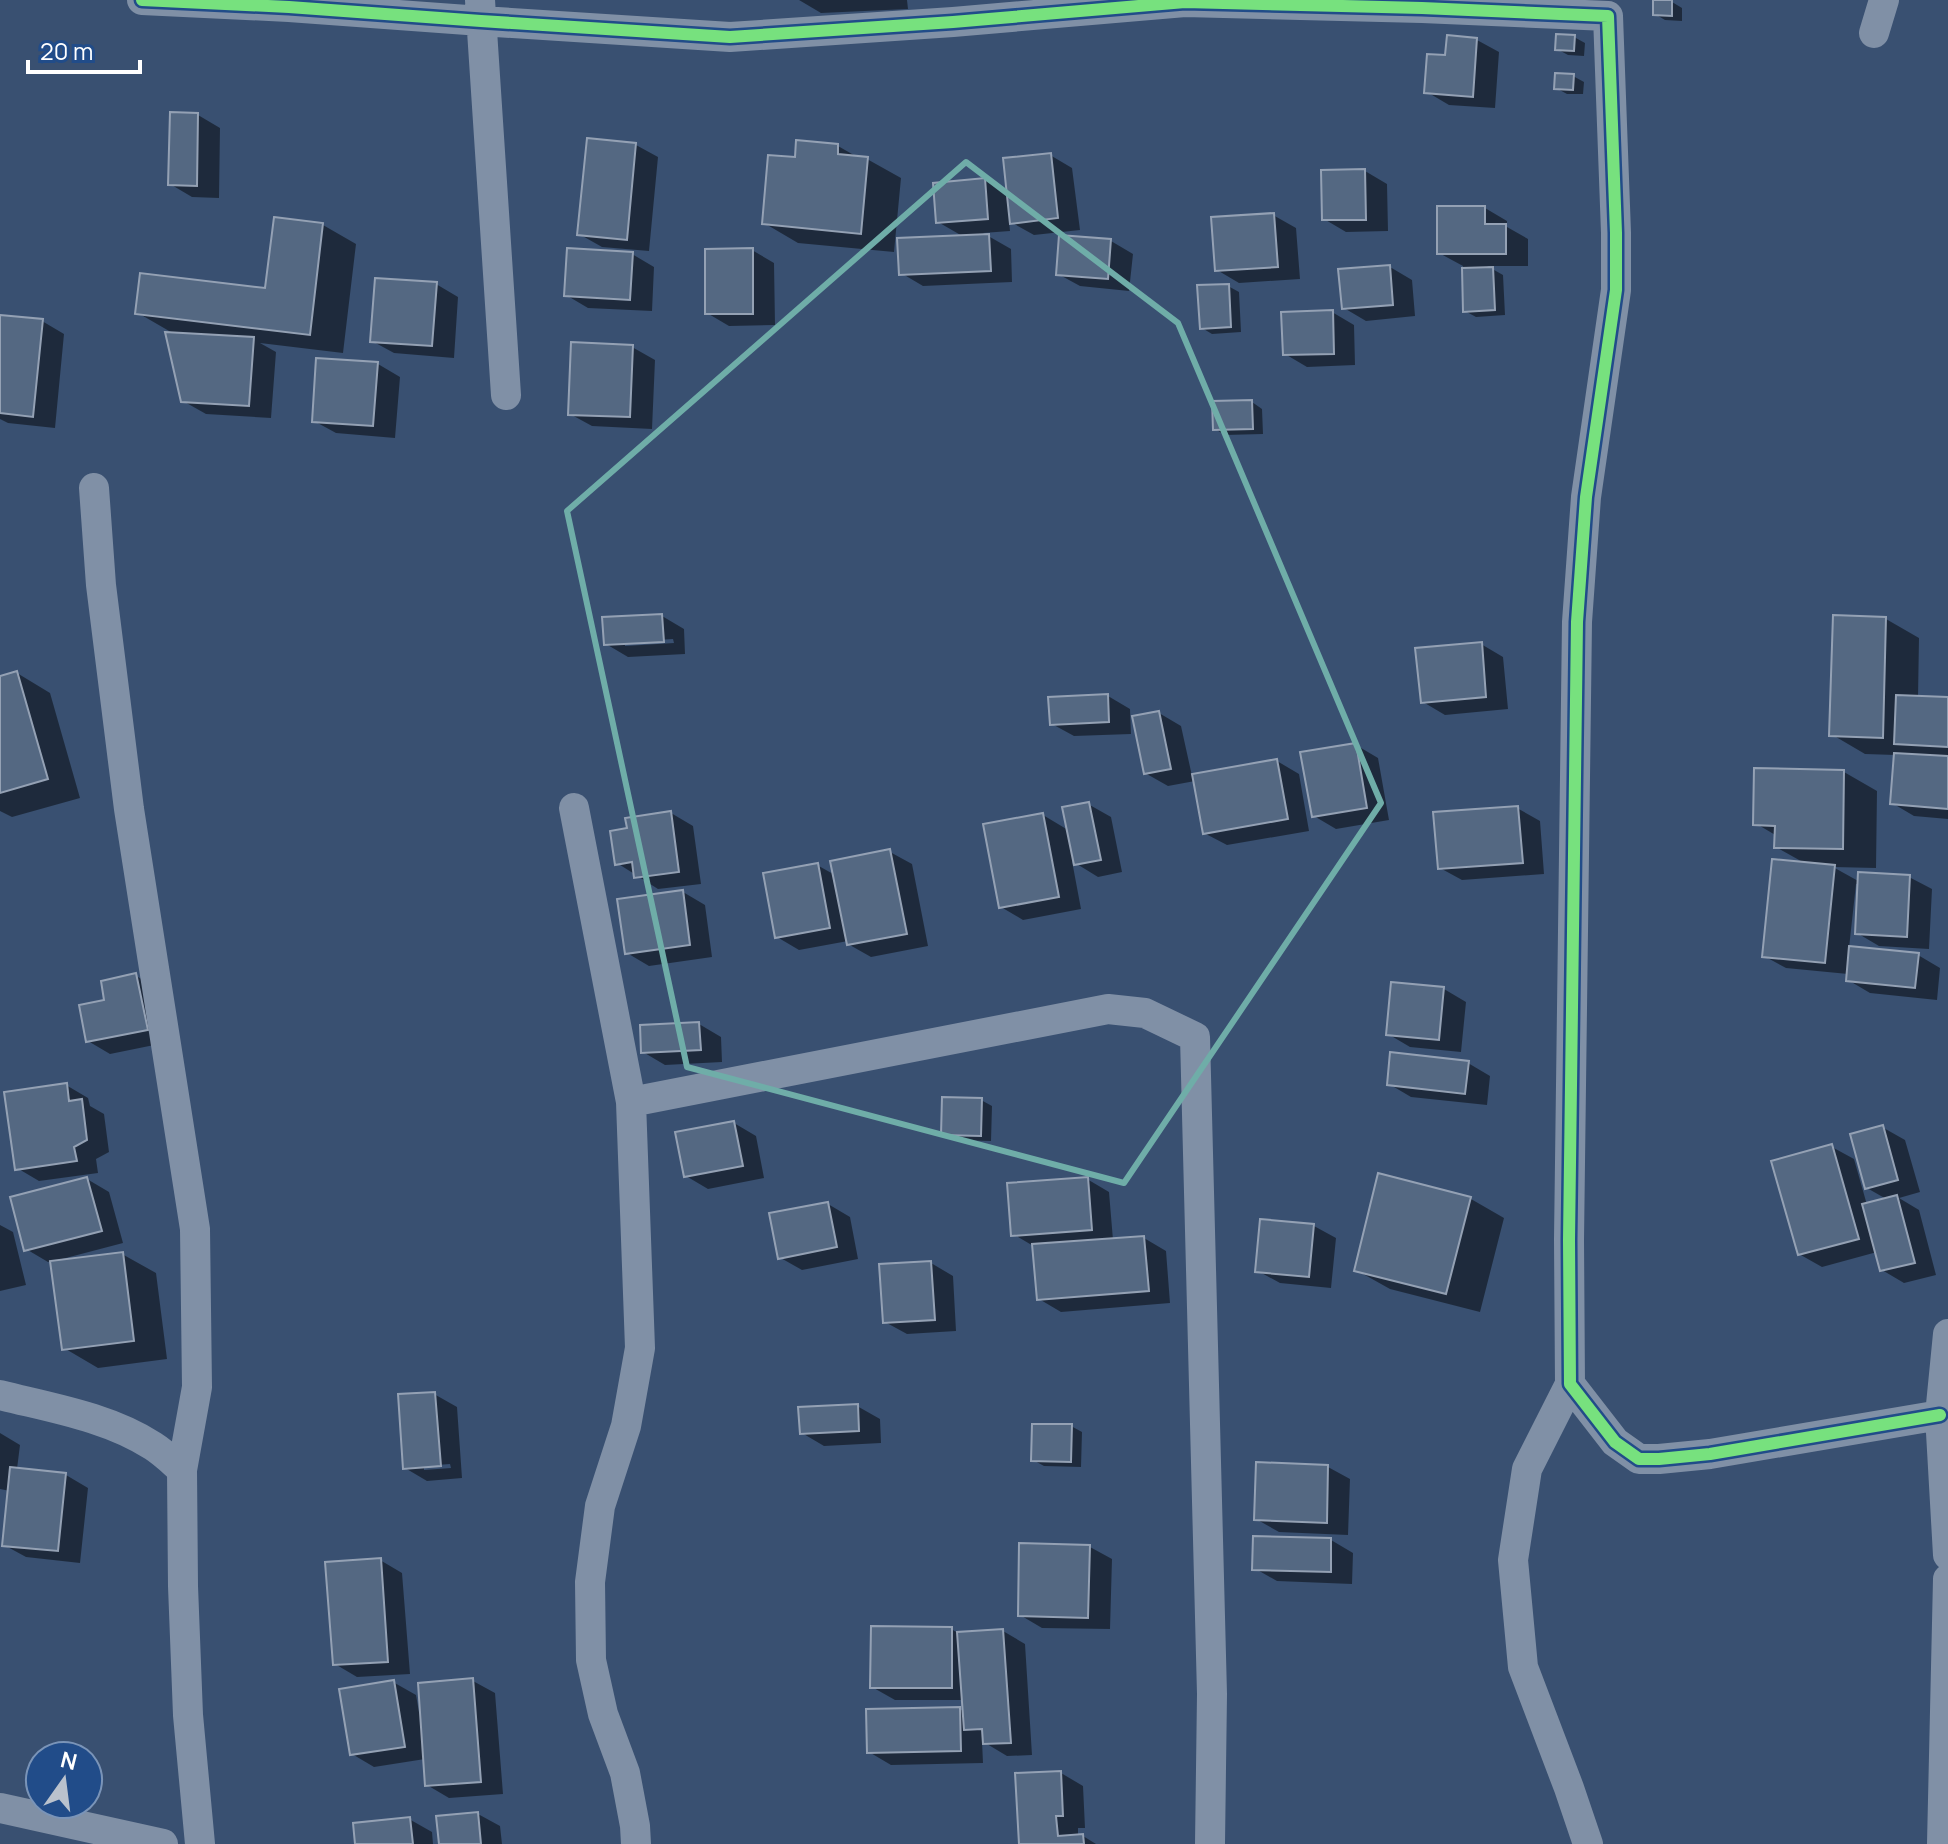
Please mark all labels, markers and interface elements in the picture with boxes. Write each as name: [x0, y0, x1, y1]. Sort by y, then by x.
scale bar: [28, 24, 140, 74]
text: 20 m: [40, 34, 93, 67]
north arrow: [24, 1740, 104, 1820]
text: N: [58, 1744, 80, 1777]

